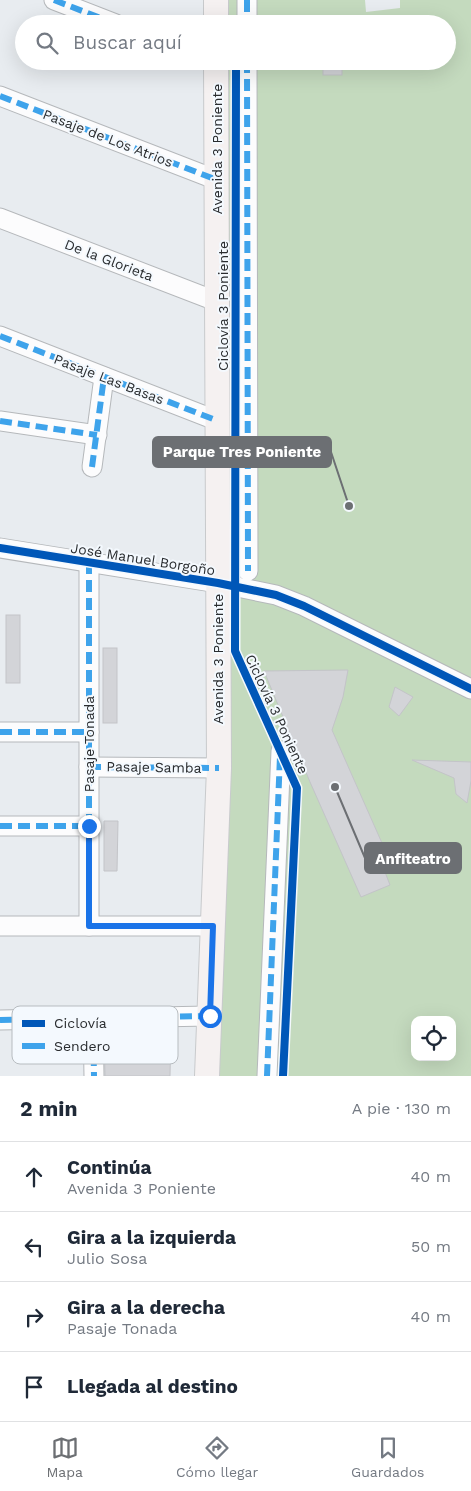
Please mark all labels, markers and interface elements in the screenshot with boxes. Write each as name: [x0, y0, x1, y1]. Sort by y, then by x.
search box: [15, 15, 456, 70]
icon: search: [33, 29, 61, 57]
text: Buscar aquí: [73, 31, 182, 54]
street label: Avenida 3 Poniente: [209, 84, 225, 214]
street label: Pasaje de Los Atrios: [41, 106, 175, 170]
street label: De la Glorieta: [62, 236, 156, 284]
street label: Ciclovía 3 Poniente: [215, 241, 231, 371]
street label: Pasaje Las Basas: [52, 351, 166, 407]
callout: Parque Tres Poniente: [153, 437, 331, 467]
text: Parque Tres Poniente: [163, 443, 321, 461]
street label: José Manuel Borgoño: [70, 540, 216, 578]
street label: Avenida 3 Poniente: [210, 594, 226, 724]
street label: Ciclovía 3 Poniente: [242, 652, 312, 776]
street label: Pasaje Tonada: [81, 696, 97, 792]
street label: Pasaje Samba: [106, 758, 202, 776]
route end: [78, 815, 101, 838]
callout: Anfiteatro: [365, 843, 461, 873]
text: Anfiteatro: [375, 850, 451, 868]
route start: [199, 1005, 222, 1028]
legend: [12, 1006, 178, 1064]
text: Ciclovía: [54, 1015, 107, 1031]
map controls: [411, 1016, 456, 1061]
button: locate: [411, 1016, 456, 1061]
text: Sendero: [54, 1038, 110, 1054]
text: 2 min: [20, 1096, 77, 1121]
text: A pie · 130 m: [352, 1099, 451, 1118]
text: Continúa: [67, 1156, 151, 1179]
icon: ahead: [20, 1163, 48, 1191]
text: 40 m: [411, 1167, 451, 1186]
text: Avenida 3 Poniente: [67, 1179, 216, 1198]
text: Gira a la izquierda: [67, 1226, 236, 1249]
icon: left: [20, 1233, 48, 1261]
text: 50 m: [411, 1237, 451, 1256]
text: Julio Sosa: [67, 1249, 147, 1268]
text: Gira a la derecha: [67, 1296, 225, 1319]
icon: right: [20, 1303, 48, 1331]
text: 40 m: [411, 1307, 451, 1326]
text: Pasaje Tonada: [67, 1319, 177, 1338]
icon: arrive: [20, 1373, 48, 1401]
text: Llegada al destino: [67, 1375, 238, 1398]
tab: Mapa: [46, 1434, 83, 1480]
tab: Cómo llegar: [176, 1434, 258, 1480]
tab: Guardados: [351, 1434, 425, 1480]

